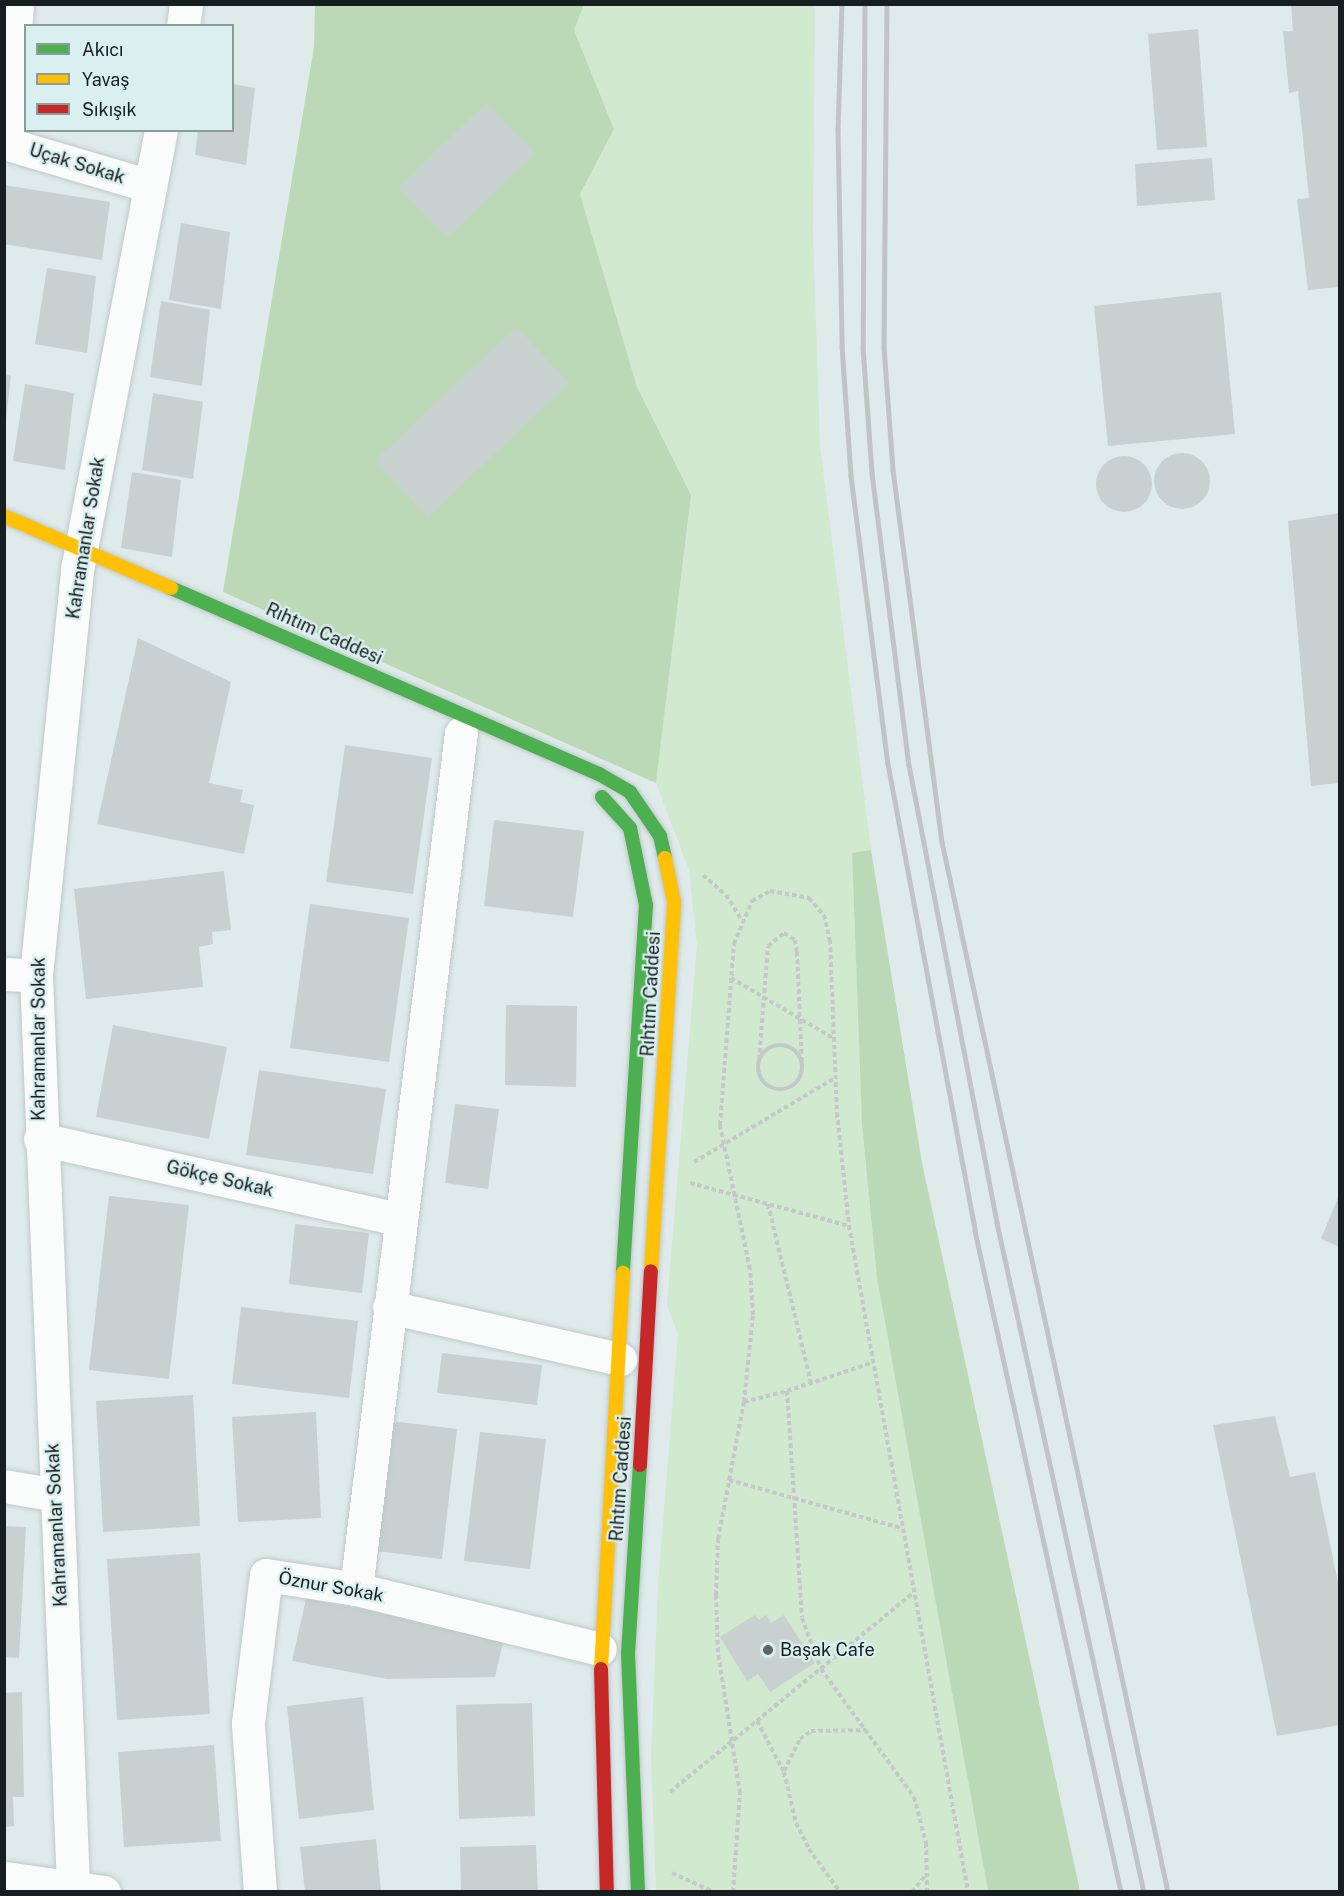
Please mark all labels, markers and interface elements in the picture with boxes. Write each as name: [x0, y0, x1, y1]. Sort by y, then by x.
legend: [24, 24, 234, 132]
text: Akıcı: [82, 39, 123, 60]
text: Yavaş: [82, 69, 129, 90]
text: Sıkışık: [82, 99, 137, 120]
street label: Uçak Sokak: [27, 139, 127, 189]
street label: Kahramanlar Sokak: [63, 455, 109, 621]
street label: Rıhtım Caddesi: [262, 599, 386, 669]
street label: Rıhtım Caddesi: [637, 931, 665, 1057]
street label: Kahramanlar Sokak: [28, 957, 50, 1121]
street label: Gökçe Sokak: [164, 1156, 276, 1202]
street label: Rıhtım Caddesi: [606, 1416, 636, 1542]
street label: Kahramanlar Sokak: [42, 1443, 72, 1607]
street label: Öznur Sokak: [277, 1567, 385, 1607]
place label: Başak Cafe: [780, 1639, 875, 1661]
marker: Başak Cafe: [761, 1643, 775, 1657]

